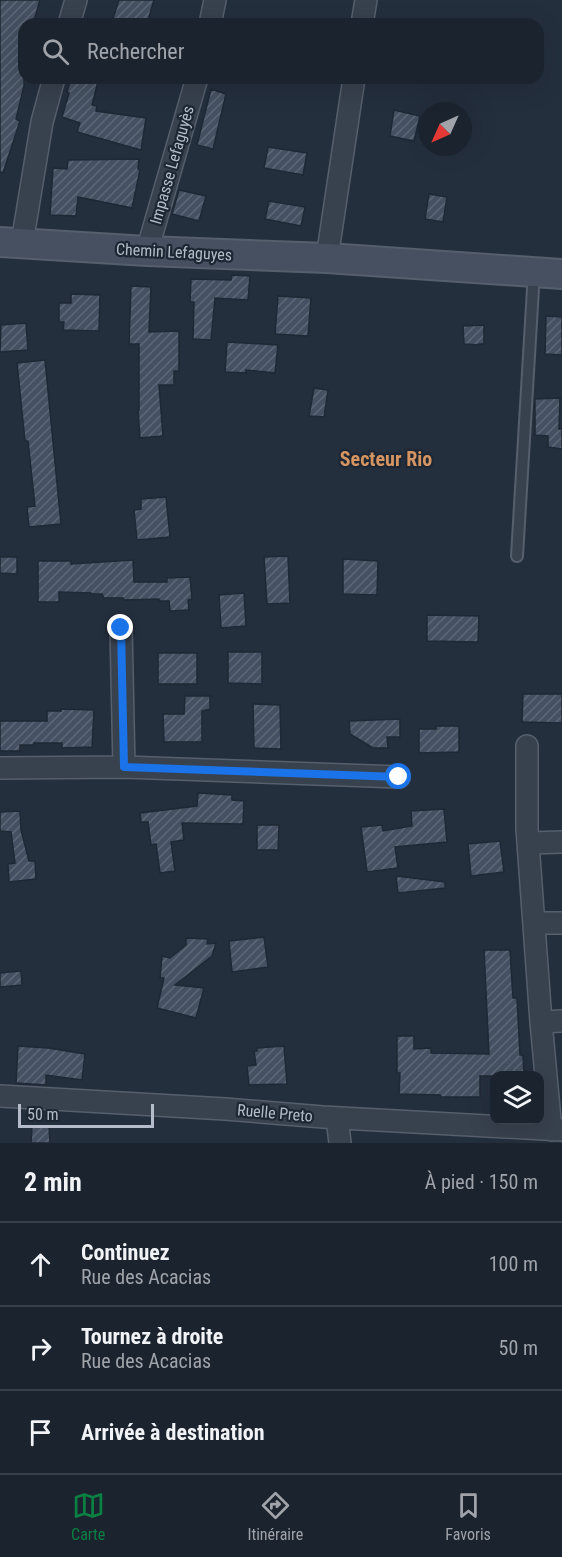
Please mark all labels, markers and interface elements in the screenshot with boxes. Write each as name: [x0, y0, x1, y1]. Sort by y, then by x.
search box: [18, 18, 544, 84]
icon: search: [39, 35, 72, 68]
text: Rechercher: [87, 39, 184, 64]
north arrow: [418, 102, 472, 156]
street label: Impasse Lefaguyès: [146, 104, 198, 226]
street label: Chemin Lefaguyes: [115, 239, 233, 265]
district label: Secteur Rio: [340, 447, 432, 471]
route end: [107, 614, 133, 640]
route start: [385, 763, 411, 789]
map controls: [490, 1071, 544, 1125]
button: layers: [490, 1071, 544, 1125]
street label: Ruelle Preto: [236, 1100, 314, 1126]
scale bar: [18, 1101, 154, 1128]
text: 50 m: [27, 1105, 59, 1124]
text: 2 min: [24, 1167, 82, 1197]
text: À pied · 150 m: [425, 1170, 538, 1194]
text: Continuez: [81, 1240, 170, 1265]
icon: ahead: [24, 1248, 57, 1281]
text: 100 m: [489, 1252, 538, 1276]
text: Rue des Acacias: [81, 1265, 211, 1289]
text: Tournez à droite: [81, 1324, 223, 1349]
icon: right: [24, 1332, 57, 1365]
text: 50 m: [499, 1336, 538, 1360]
text: Rue des Acacias: [81, 1349, 211, 1373]
icon: arrive: [24, 1416, 57, 1449]
text: Arrivée à destination: [81, 1420, 265, 1445]
tab: Carte: [71, 1489, 105, 1544]
tab: Itinéraire: [247, 1489, 303, 1544]
tab: Favoris: [445, 1489, 491, 1544]

